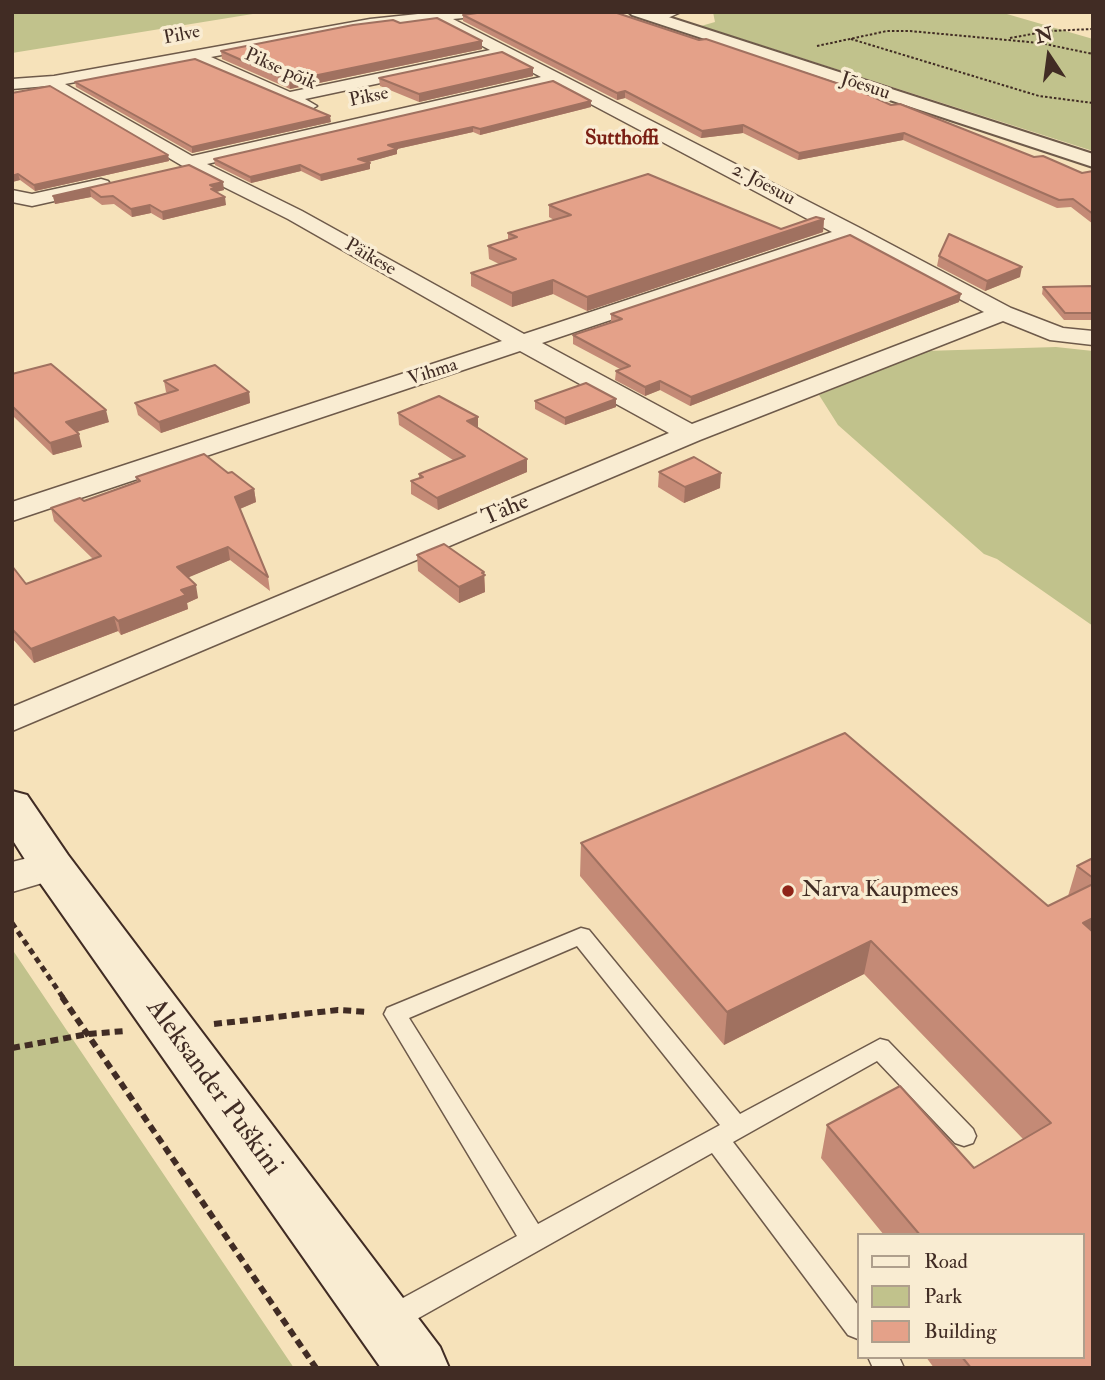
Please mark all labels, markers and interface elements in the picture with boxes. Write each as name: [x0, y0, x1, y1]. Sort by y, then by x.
street label: Pilve: [162, 21, 202, 51]
north arrow: [1014, 21, 1084, 91]
text: N: [1033, 22, 1055, 49]
street label: Pikse põik: [241, 44, 319, 96]
street label: Jõesuu: [837, 68, 893, 106]
street label: Pikse: [347, 83, 391, 113]
district label: Sutthoffi: [585, 126, 659, 152]
street label: 2. Jõesuu: [728, 159, 798, 211]
street label: Päikese: [340, 234, 400, 282]
street label: Vihma: [405, 354, 461, 392]
street label: Tähe: [478, 489, 534, 533]
place label: Narva Kaupmees: [802, 877, 958, 905]
marker: Narva Kaupmees: [780, 883, 796, 899]
street label: Aleksander Puškini: [138, 993, 288, 1183]
legend: [856, 1233, 1084, 1359]
text: Road: [924, 1248, 968, 1275]
text: Park: [924, 1283, 962, 1310]
text: Building: [924, 1318, 997, 1345]

